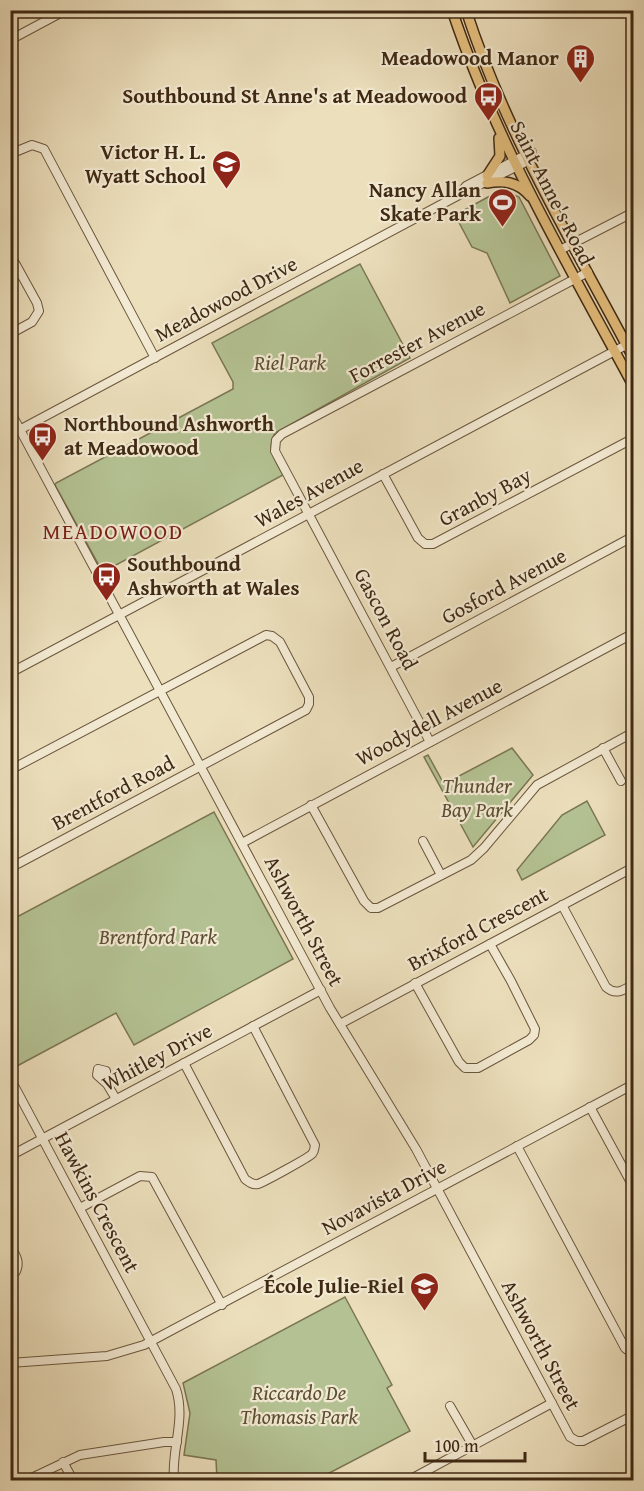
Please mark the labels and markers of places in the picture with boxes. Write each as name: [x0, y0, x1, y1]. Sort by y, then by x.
place label: Meadowood Manor: [381, 42, 559, 73]
building icon: Meadowood Manor: [564, 42, 596, 84]
place label: Southbound St Anne's at Meadowood: [122, 80, 467, 111]
bus stop icon: Southbound St Anne's at Meadowood: [472, 80, 504, 122]
place label: Victor H. L. Wyatt School: [85, 136, 206, 191]
school or university icon: Victor H. L. Wyatt School: [211, 148, 243, 190]
place label: Nancy Allan Skate Park: [369, 174, 482, 229]
sports icon: Nancy Allan Skate Park: [486, 186, 518, 228]
place label: Northbound Ashworth at Meadowood: [64, 408, 274, 463]
bus stop icon: Northbound Ashworth at Meadowood: [27, 420, 59, 462]
place label: Southbound Ashworth at Wales: [127, 548, 299, 603]
bus stop icon: Southbound Ashworth at Wales: [90, 560, 122, 602]
place label: École Julie-Riel: [264, 1270, 404, 1301]
school or university icon: École Julie-Riel: [409, 1270, 441, 1312]

